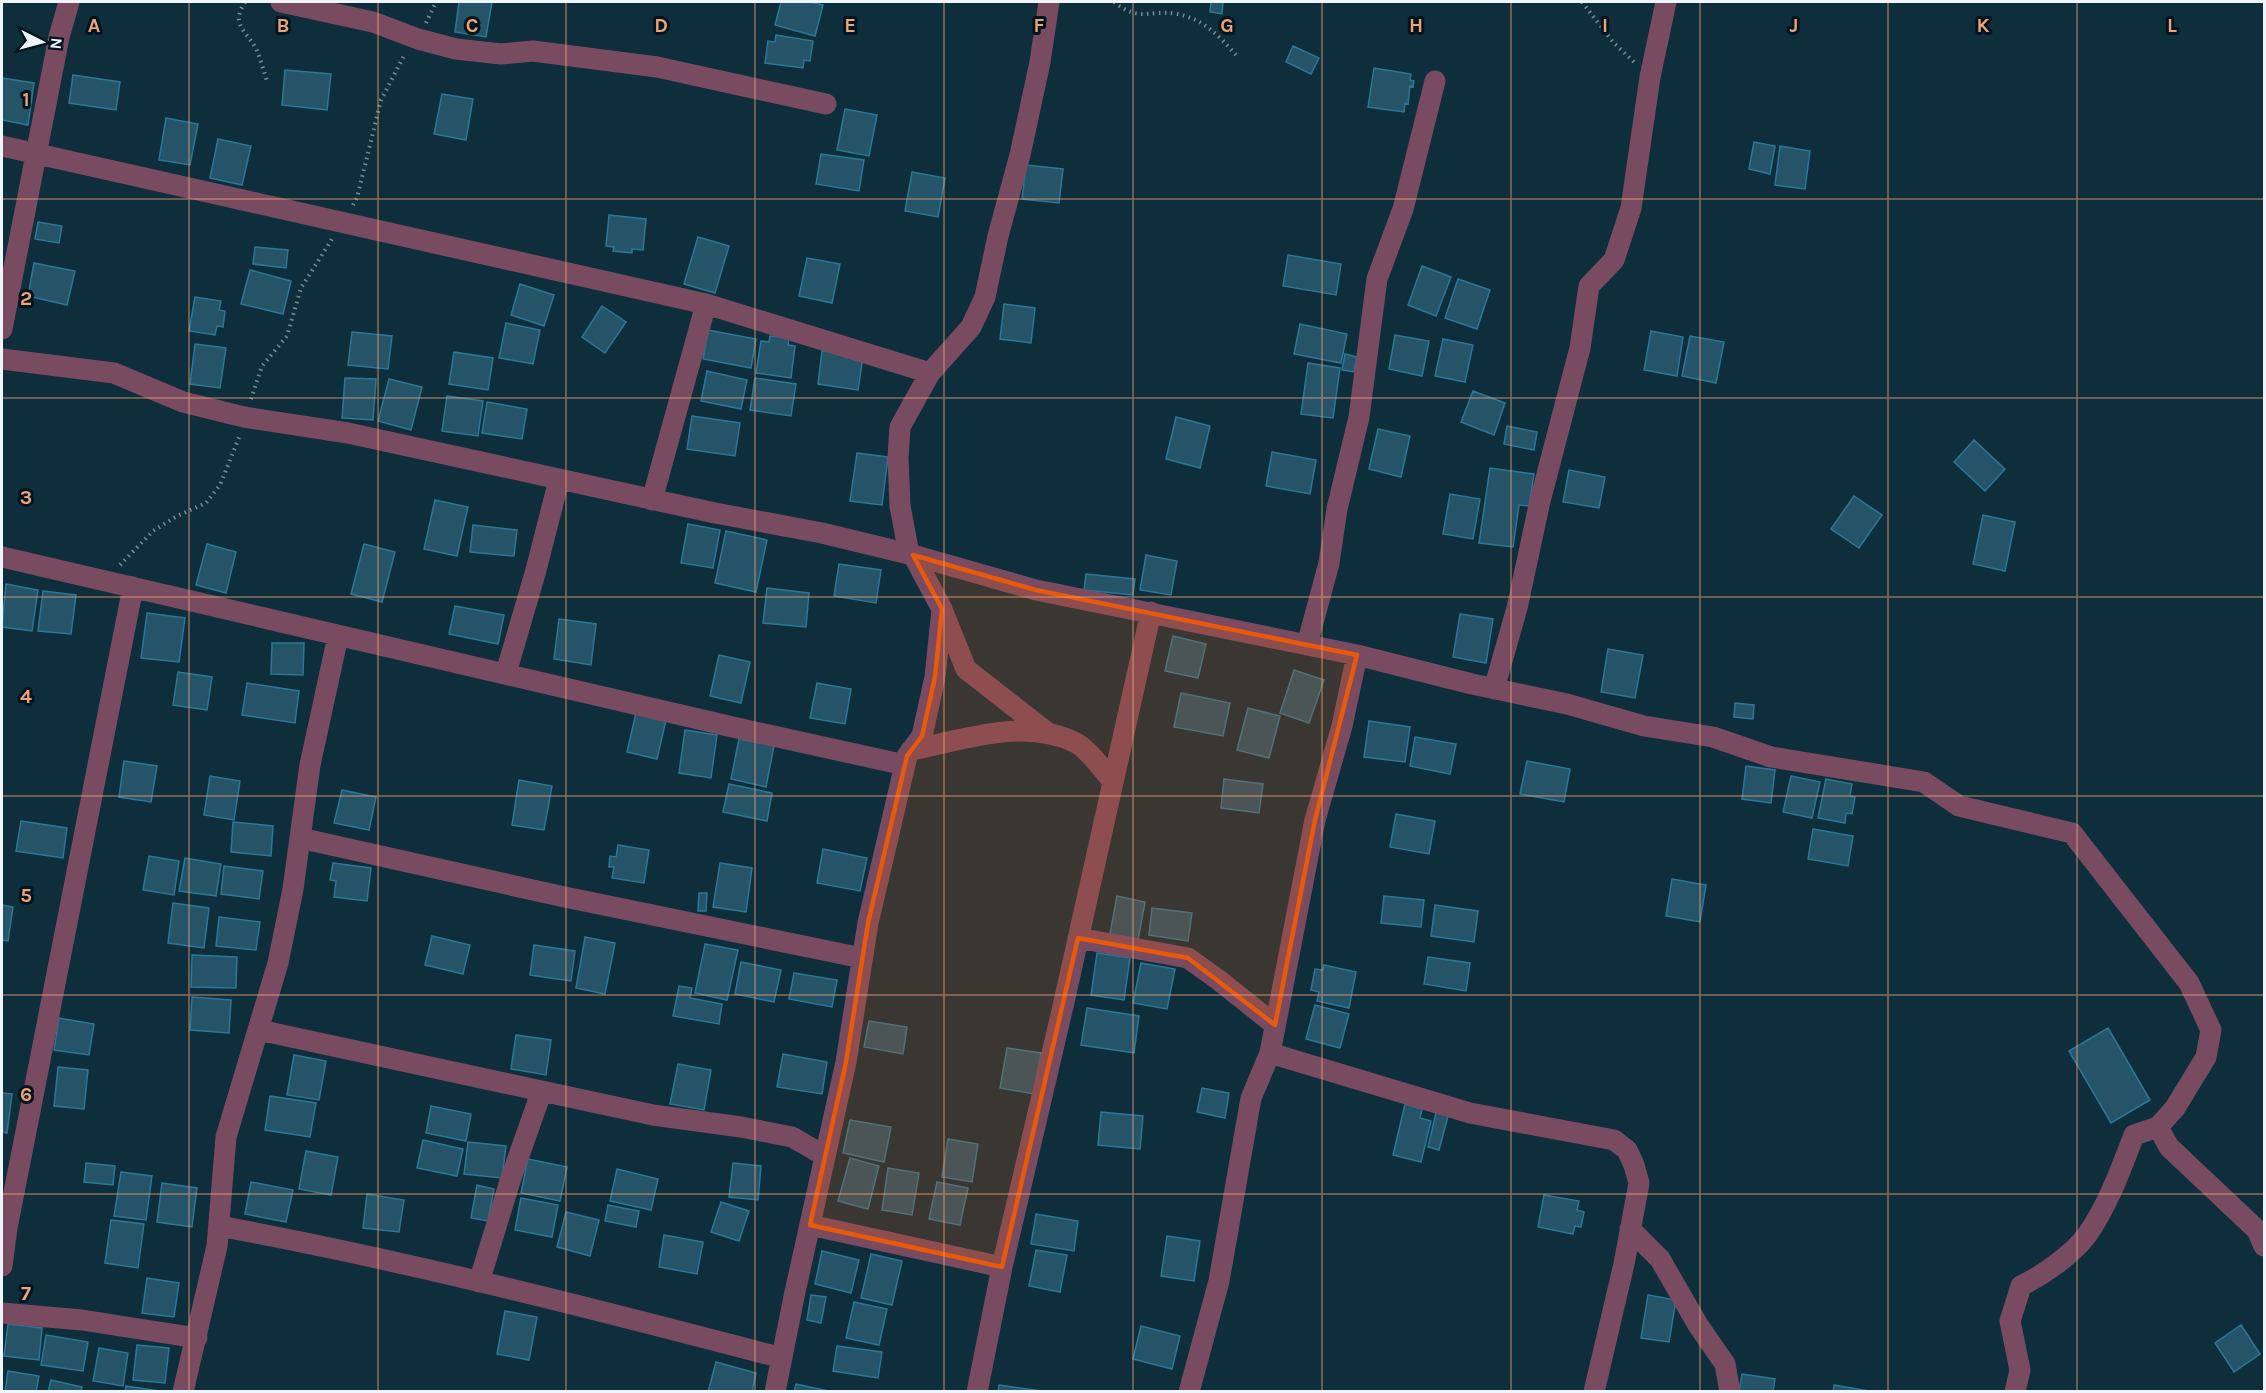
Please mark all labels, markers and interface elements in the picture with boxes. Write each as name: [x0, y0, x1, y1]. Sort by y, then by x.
north arrow: [12, 12, 72, 72]
text: A: [88, 14, 101, 37]
text: B: [277, 14, 289, 37]
text: C: [466, 14, 478, 37]
text: D: [654, 14, 668, 37]
text: E: [844, 14, 856, 37]
text: F: [1034, 14, 1045, 37]
text: G: [1220, 14, 1234, 37]
text: H: [1409, 14, 1423, 37]
text: I: [1602, 14, 1608, 37]
text: J: [1790, 14, 1798, 37]
text: K: [1976, 14, 1990, 37]
text: L: [2167, 14, 2177, 37]
text: N: [46, 37, 66, 50]
text: 1: [22, 88, 30, 111]
text: 2: [20, 287, 32, 310]
text: 3: [20, 486, 32, 509]
text: 4: [20, 685, 32, 708]
text: 5: [20, 884, 32, 907]
text: 6: [20, 1083, 32, 1106]
text: 7: [21, 1282, 31, 1305]

